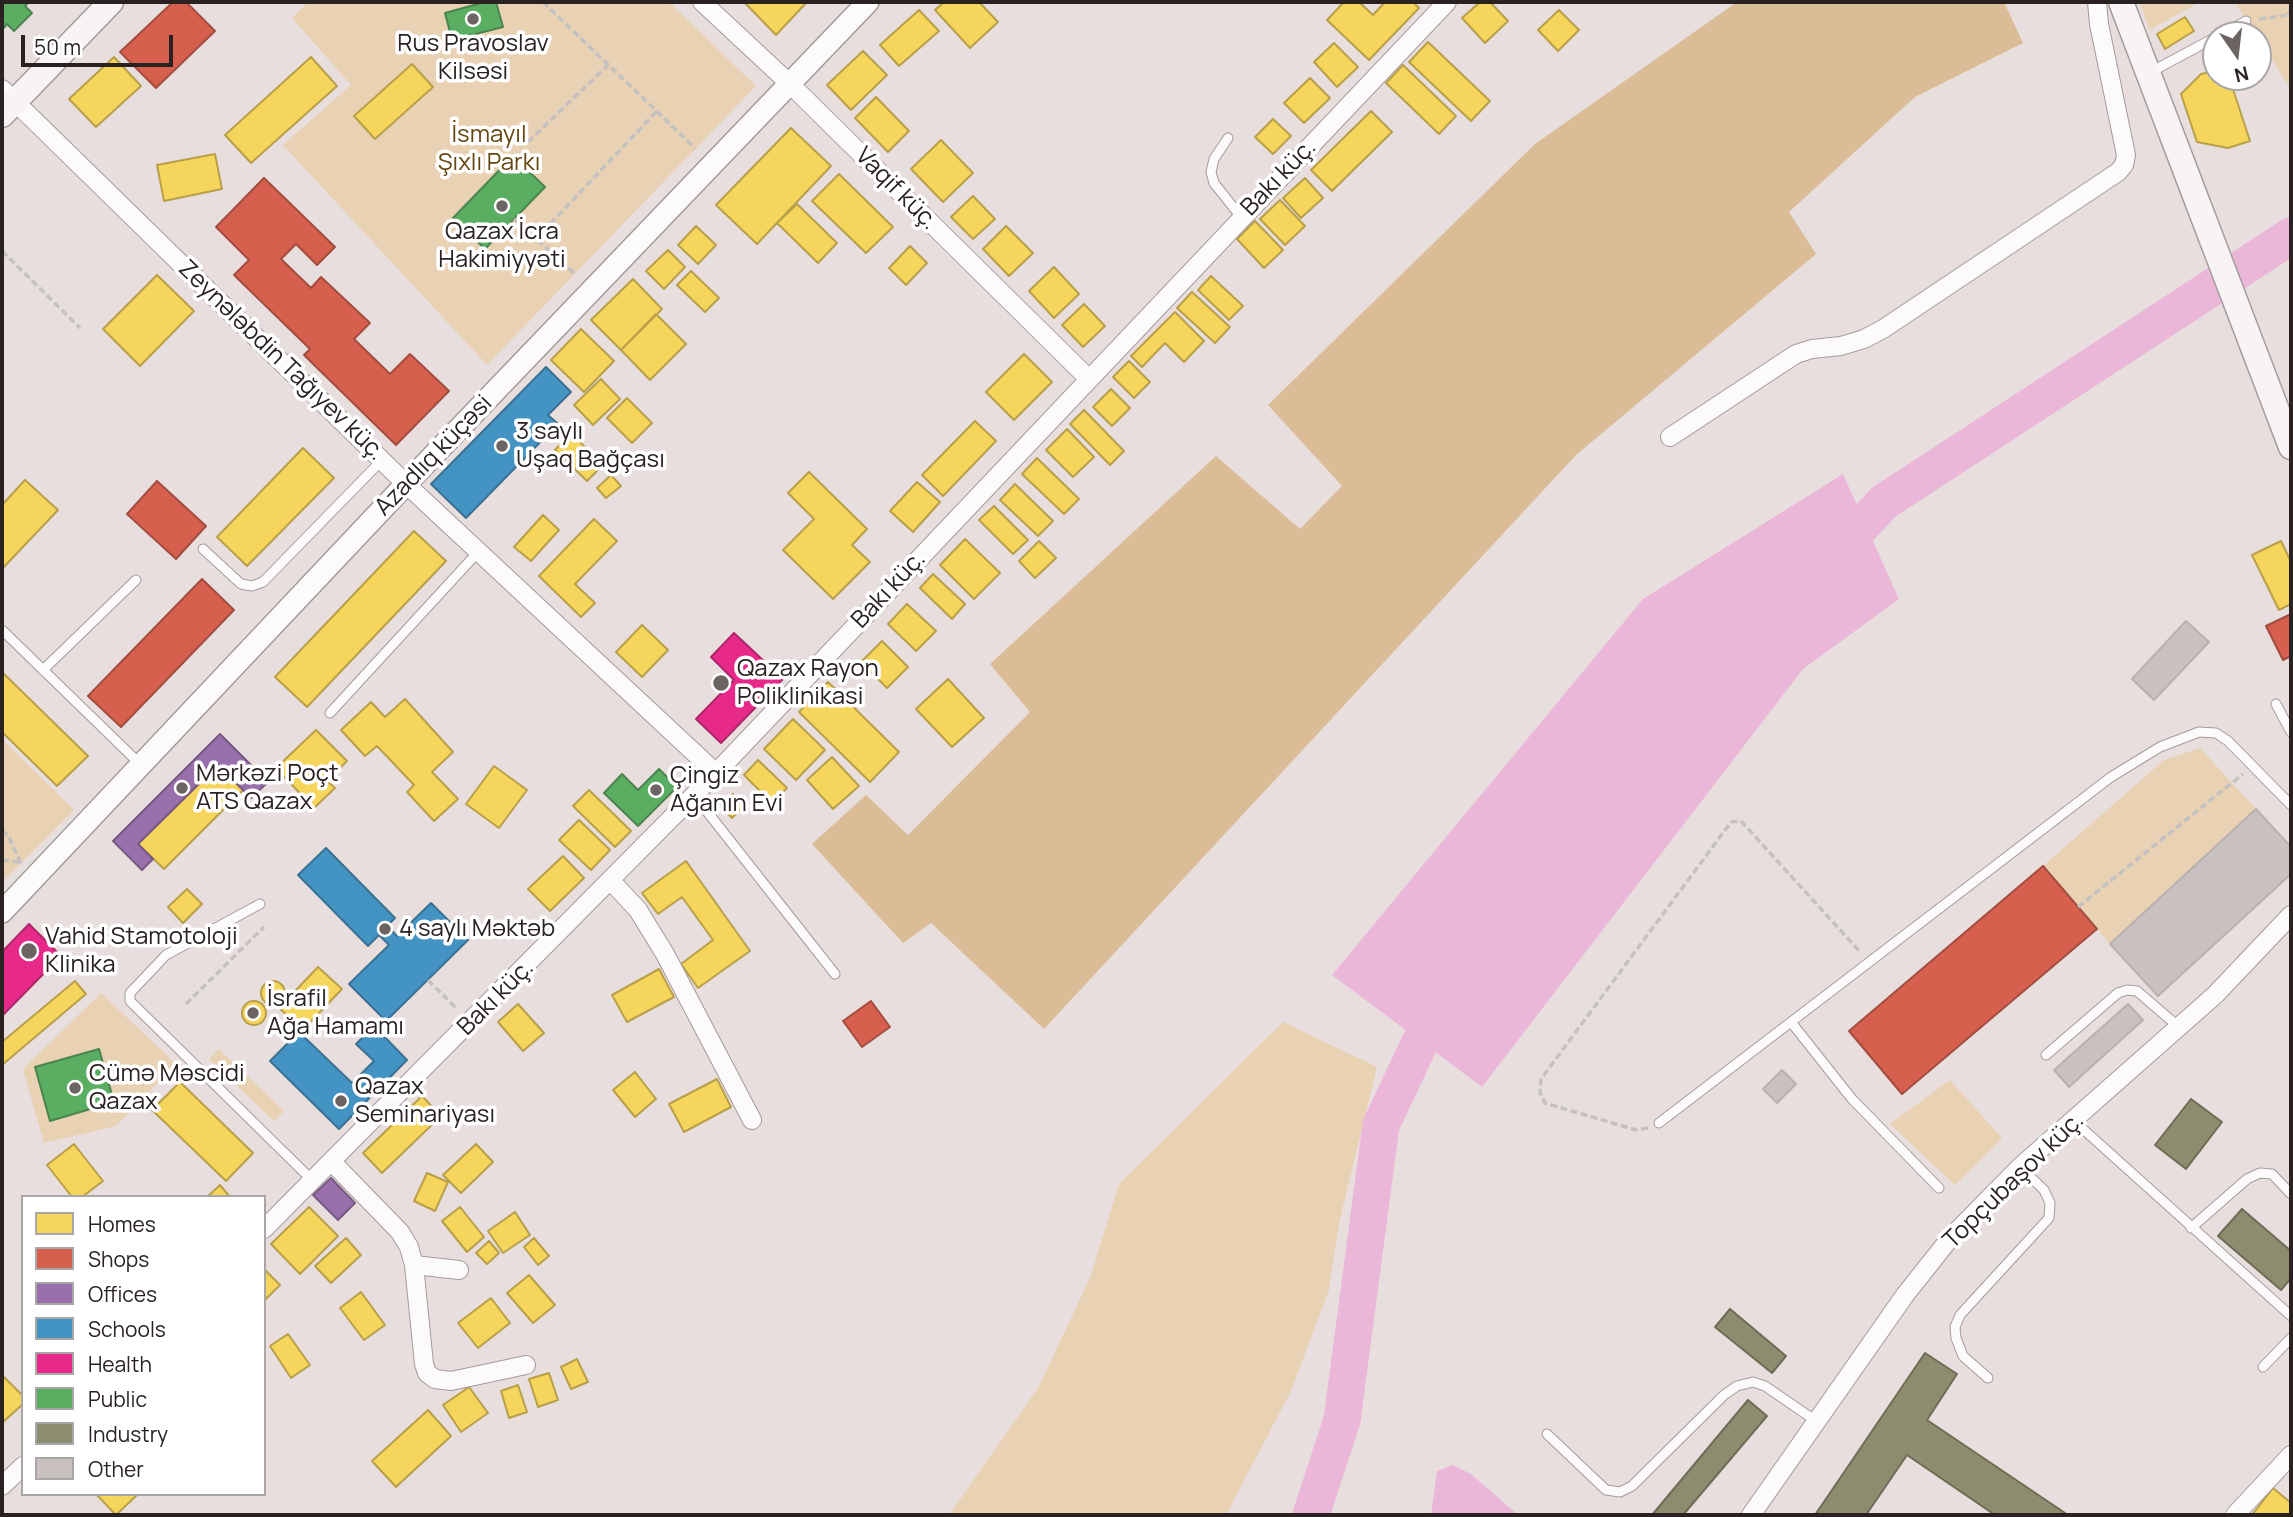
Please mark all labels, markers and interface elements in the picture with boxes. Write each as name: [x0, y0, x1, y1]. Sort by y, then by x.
marker: Rus Pravoslav Kilsəsi: [465, 11, 481, 27]
scale bar: [24, 21, 177, 65]
north arrow: [2202, 21, 2272, 91]
place label: Rus Pravoslav Kilsəsi: [397, 30, 549, 86]
text: 50 m: [34, 33, 81, 61]
text: N: [2232, 60, 2251, 89]
park label: İsmayıl Şıxlı Parkı: [438, 121, 540, 177]
street label: Bakı küç.: [1236, 134, 1322, 222]
street label: Vaqif küç.: [849, 142, 943, 236]
marker: Qazax İcra Hakimiyyəti: [494, 198, 510, 214]
place label: Qazax İcra Hakimiyyəti: [438, 218, 566, 274]
street label: Zeynələbdin Tağıyev küç.: [172, 255, 390, 467]
street label: Azadlıq küçəsi: [369, 390, 499, 522]
place label: 3 saylı Uşaq Bağçası: [516, 418, 665, 474]
marker: 3 saylı Uşaq Bağçası: [494, 438, 510, 454]
street label: Bakı küç.: [846, 545, 932, 635]
place label: Qazax Rayon Poliklinikasi: [737, 655, 879, 711]
marker: Qazax Rayon Poliklinikasi: [711, 673, 731, 693]
place label: Mərkəzi Poçt ATS Qazax: [196, 760, 339, 816]
place label: Çingiz Ağanın Evi: [670, 762, 783, 818]
marker: Mərkəzi Poçt ATS Qazax: [174, 780, 190, 796]
marker: Çingiz Ağanın Evi: [648, 782, 664, 798]
place label: 4 saylı Məktəb: [399, 915, 555, 943]
marker: 4 saylı Məktəb: [377, 921, 393, 937]
place label: Vahid Stamotoloji Klinika: [45, 923, 238, 979]
marker: Vahid Stamotoloji Klinika: [19, 941, 39, 961]
street label: Bakı küç.: [452, 954, 540, 1042]
place label: İsrafil Ağa Hamamı: [267, 985, 404, 1041]
marker: İsrafil Ağa Hamamı: [245, 1005, 261, 1021]
place label: Cümə Məscidi Qazax: [89, 1060, 245, 1116]
place label: Qazax Seminariyası: [355, 1073, 495, 1129]
marker: Cümə Məscidi Qazax: [67, 1080, 83, 1096]
marker: Qazax Seminariyası: [333, 1093, 349, 1109]
street label: Topçubaşov küç.: [1938, 1107, 2090, 1255]
legend: [21, 1195, 266, 1496]
text: Homes: [88, 1210, 156, 1238]
text: Shops: [88, 1245, 149, 1273]
text: Offices: [88, 1280, 157, 1308]
text: Schools: [88, 1315, 166, 1343]
text: Health: [88, 1350, 152, 1378]
text: Public: [88, 1385, 147, 1413]
text: Industry: [88, 1420, 168, 1448]
text: Other: [88, 1455, 144, 1483]

